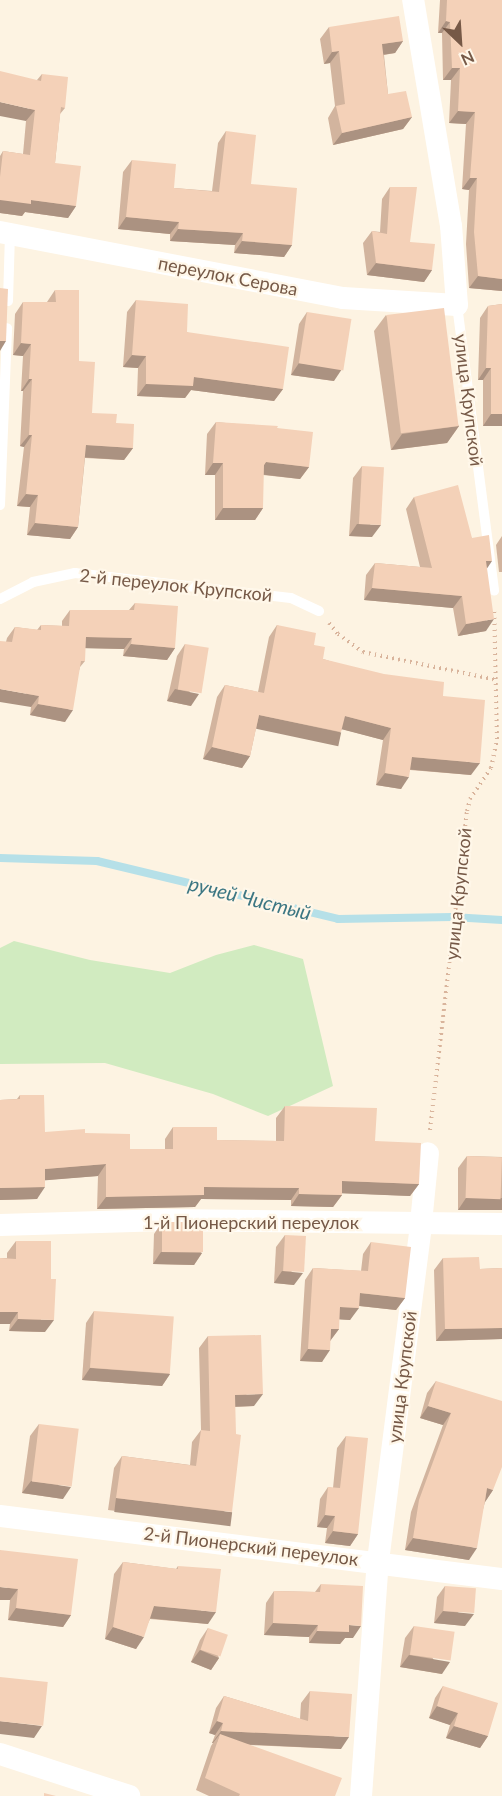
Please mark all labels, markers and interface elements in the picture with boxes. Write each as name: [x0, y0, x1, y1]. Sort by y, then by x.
north arrow: [430, 12, 490, 72]
text: N: [458, 48, 477, 70]
street label: переулок Серова: [156, 252, 300, 300]
street label: улица Крупской: [450, 333, 488, 467]
street label: 2-й переулок Крупской: [79, 564, 273, 606]
street label: улица Крупской: [440, 827, 476, 961]
water label: ручей Чистый: [186, 871, 314, 925]
street label: 1-й Пионерский переулок: [143, 1211, 359, 1233]
street label: улица Крупской: [383, 1310, 421, 1444]
street label: 2-й Пионерский переулок: [142, 1522, 360, 1570]

